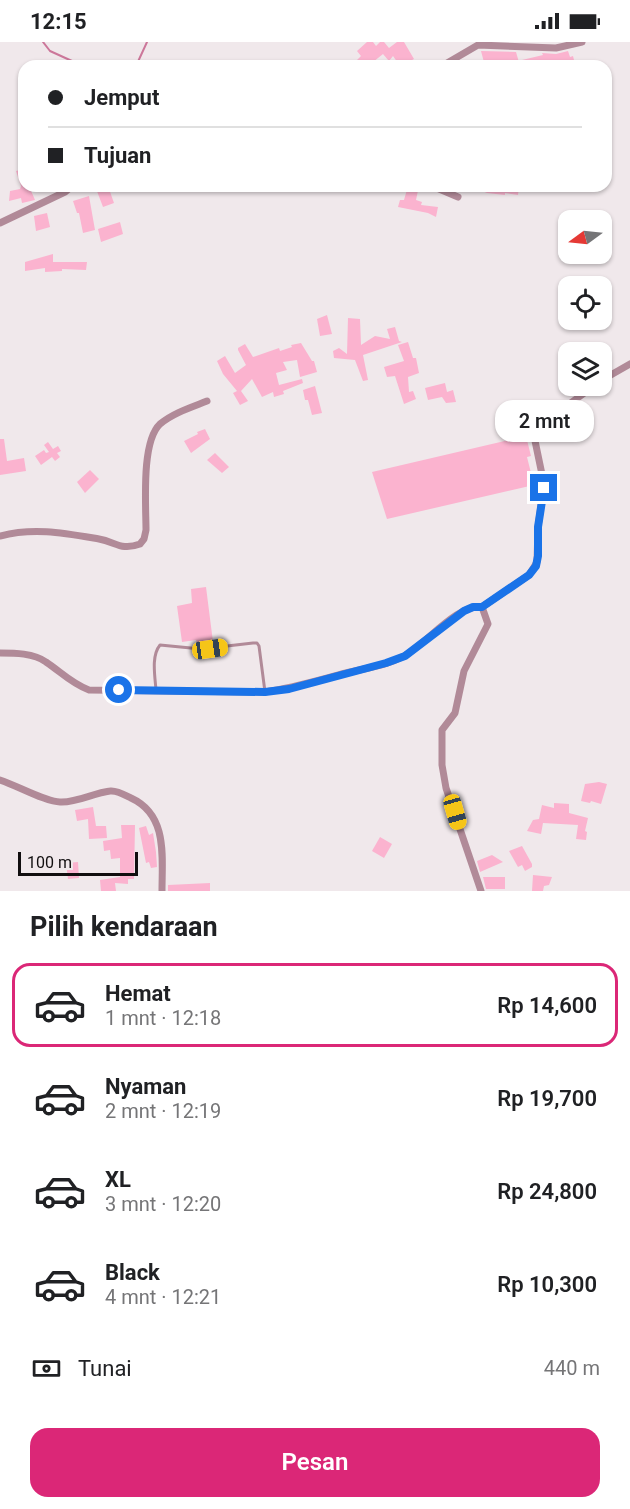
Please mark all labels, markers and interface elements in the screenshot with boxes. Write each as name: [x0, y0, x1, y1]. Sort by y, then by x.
text: 12:15: [30, 9, 87, 34]
text: Jemput: [84, 85, 159, 110]
text: Tujuan: [84, 143, 151, 168]
north arrow: [558, 210, 612, 264]
map controls: [558, 210, 612, 396]
button: locate: [558, 276, 612, 330]
button: layers: [558, 342, 612, 396]
callout: 2 mnt: [494, 401, 594, 443]
text: 2 mnt: [519, 409, 570, 433]
route end: [530, 474, 557, 501]
car: [191, 638, 229, 660]
route start: [105, 676, 132, 703]
car: [441, 792, 469, 832]
scale bar: [18, 849, 138, 876]
text: 100 m: [27, 853, 72, 872]
text: Pilih kendaraan: [30, 911, 218, 943]
icon: car: [33, 978, 87, 1032]
text: Hemat: [105, 981, 171, 1006]
text: Rp 14,600: [497, 993, 597, 1018]
text: 1 mnt · 12:18: [105, 1006, 221, 1030]
icon: car: [33, 1071, 87, 1125]
text: Nyaman: [105, 1074, 186, 1099]
text: Rp 19,700: [497, 1086, 597, 1111]
text: 2 mnt · 12:19: [105, 1099, 221, 1123]
icon: car: [33, 1164, 87, 1218]
text: XL: [105, 1167, 131, 1192]
text: Rp 24,800: [497, 1179, 597, 1204]
text: 3 mnt · 12:20: [105, 1192, 221, 1216]
icon: car: [33, 1257, 87, 1311]
text: Black: [105, 1260, 160, 1285]
text: Rp 10,300: [497, 1272, 597, 1297]
text: 4 mnt · 12:21: [105, 1285, 221, 1309]
icon: cash: [30, 1352, 63, 1385]
text: Tunai: [78, 1356, 132, 1381]
text: 440 m: [544, 1356, 600, 1380]
button: Pesan: [30, 1428, 600, 1497]

